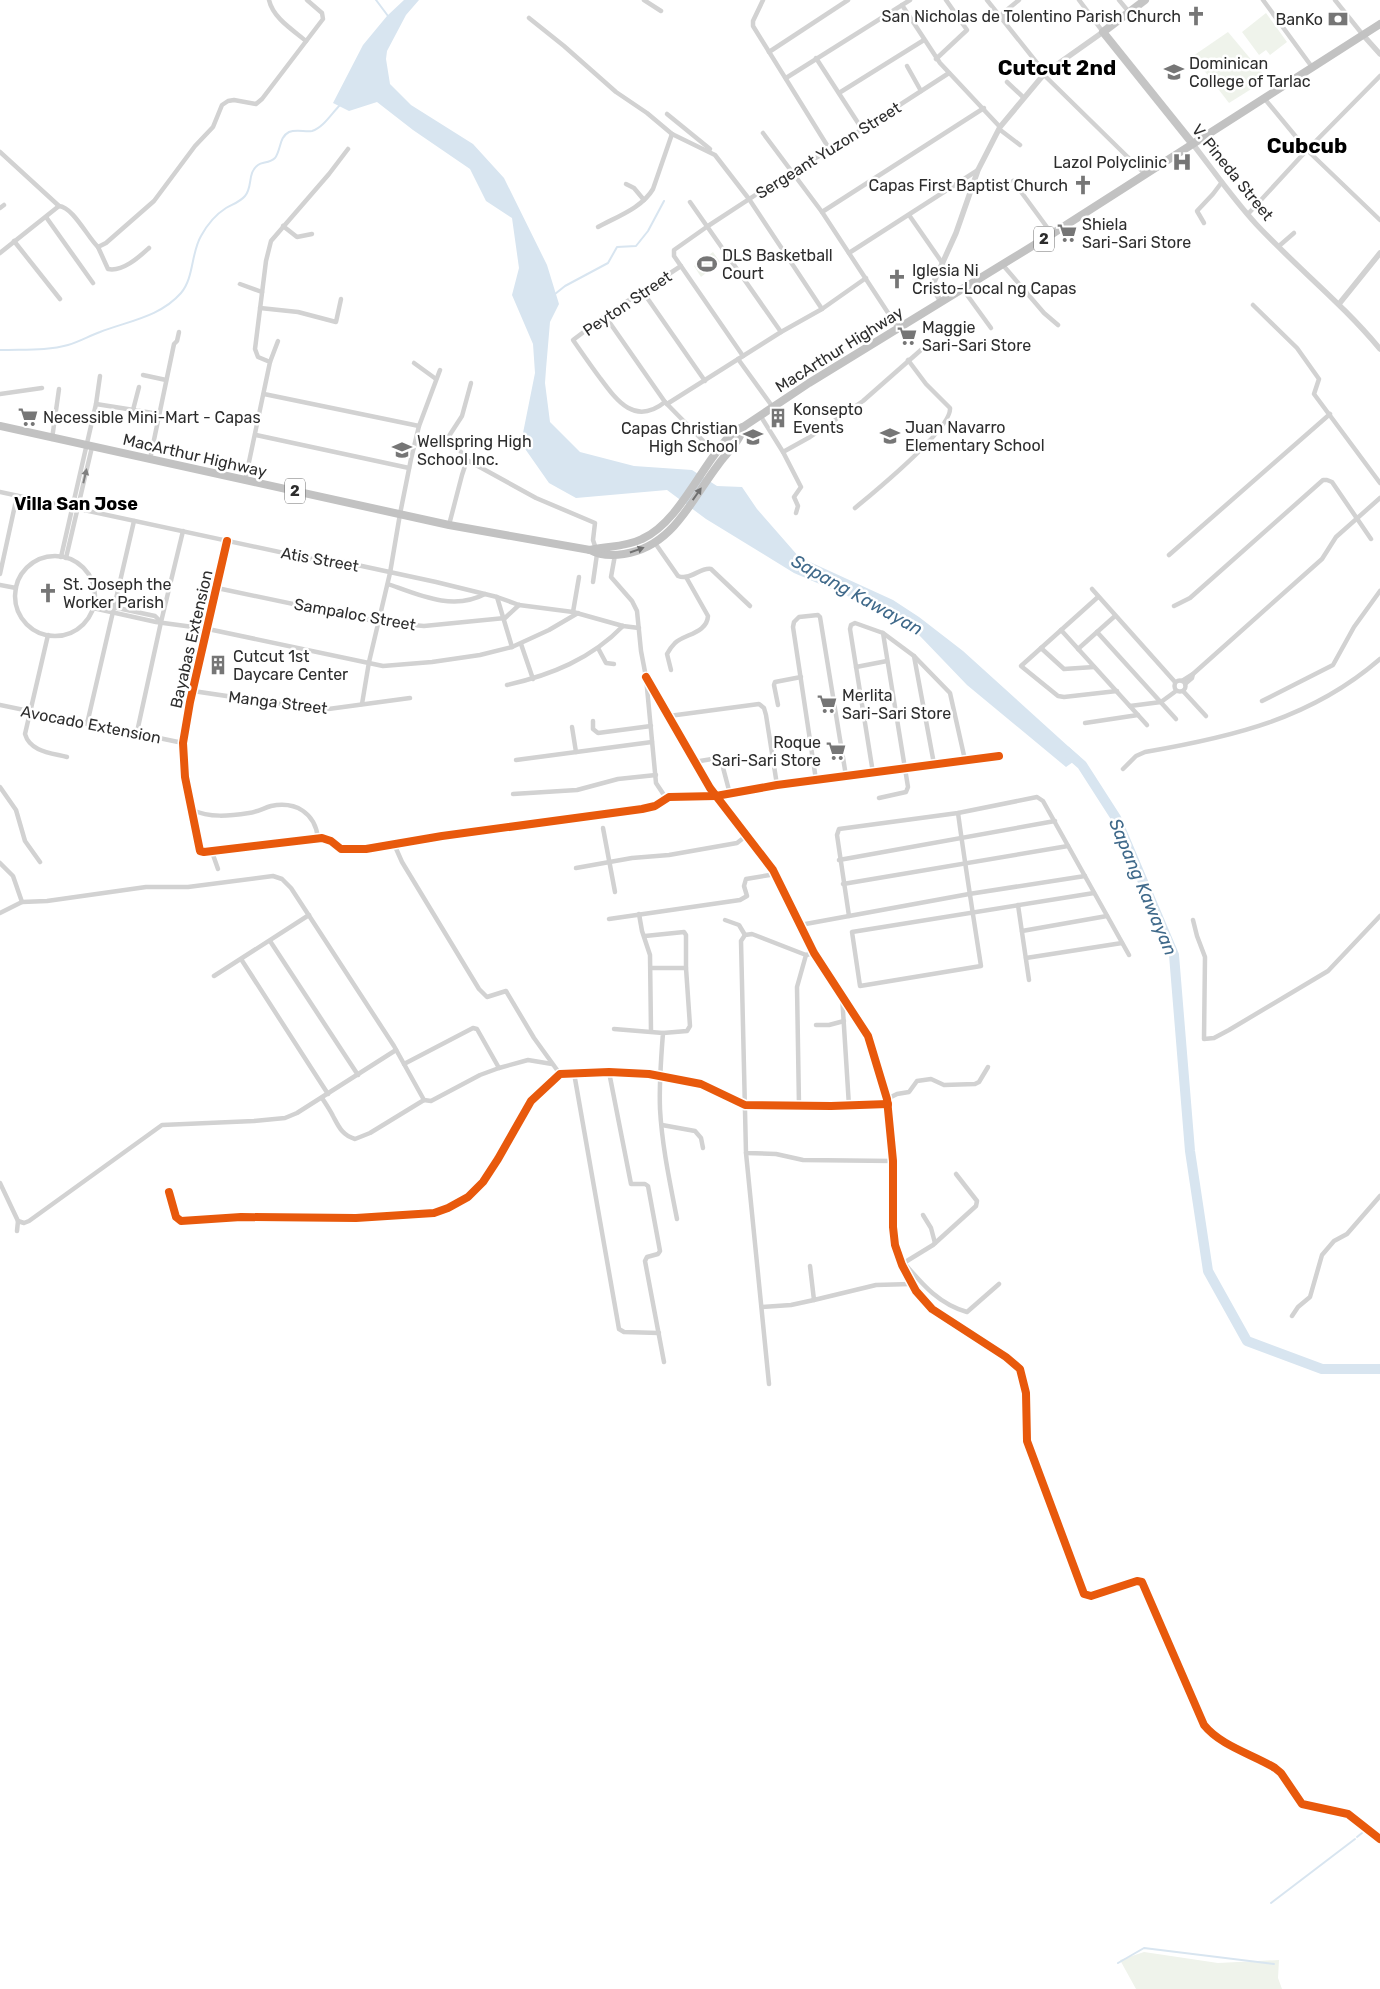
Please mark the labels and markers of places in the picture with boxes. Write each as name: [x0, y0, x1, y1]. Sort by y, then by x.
church icon: San Nicholas de Tolentino Parish Church: [1185, 5, 1207, 27]
place label: San Nicholas de Tolentino Parish Church: [882, 7, 1181, 26]
bank icon: BanKo: [1327, 8, 1349, 30]
place label: BanKo: [1275, 10, 1323, 29]
place label: Dominican College of Tarlac: [1189, 54, 1311, 91]
school or university icon: Dominican College of Tarlac: [1163, 61, 1185, 83]
hospital icon: Lazol Polyclinic: [1171, 151, 1193, 173]
place label: Lazol Polyclinic: [1053, 153, 1167, 172]
church icon: Capas First Baptist Church: [1072, 174, 1094, 196]
place label: Capas First Baptist Church: [868, 176, 1068, 195]
place label: Shiela Sari-Sari Store: [1082, 215, 1191, 252]
supermarket icon: Shiela Sari-Sari Store: [1056, 222, 1078, 244]
place label: DLS Basketball Court: [722, 246, 833, 283]
sports icon: DLS Basketball Court: [696, 253, 718, 275]
place label: Iglesia Ni Cristo-Local ng Capas: [912, 261, 1077, 298]
church icon: Iglesia Ni Cristo-Local ng Capas: [886, 268, 908, 290]
place label: Maggie Sari-Sari Store: [922, 318, 1031, 355]
supermarket icon: Maggie Sari-Sari Store: [896, 325, 918, 347]
place label: Konsepto Events: [793, 400, 863, 437]
supermarket icon: Necessible Mini-Mart - Capas: [17, 406, 39, 428]
building icon: Konsepto Events: [767, 407, 789, 429]
place label: Necessible Mini-Mart - Capas: [43, 408, 261, 427]
place label: Juan Navarro Elementary School: [905, 418, 1045, 455]
place label: Capas Christian High School: [621, 419, 738, 456]
school or university icon: Juan Navarro Elementary School: [879, 425, 901, 447]
school or university icon: Capas Christian High School: [742, 426, 764, 448]
place label: Wellspring High School Inc.: [417, 432, 532, 469]
school or university icon: Wellspring High School Inc.: [391, 439, 413, 461]
place label: St. Joseph the Worker Parish: [63, 575, 171, 612]
church icon: St. Joseph the Worker Parish: [37, 582, 59, 604]
place label: Cutcut 1st Daycare Center: [233, 647, 348, 684]
building icon: Cutcut 1st Daycare Center: [207, 654, 229, 676]
place label: Merlita Sari-Sari Store: [842, 686, 951, 723]
supermarket icon: Merlita Sari-Sari Store: [816, 693, 838, 715]
place label: Roque Sari-Sari Store: [712, 733, 821, 770]
supermarket icon: Roque Sari-Sari Store: [825, 740, 847, 762]

